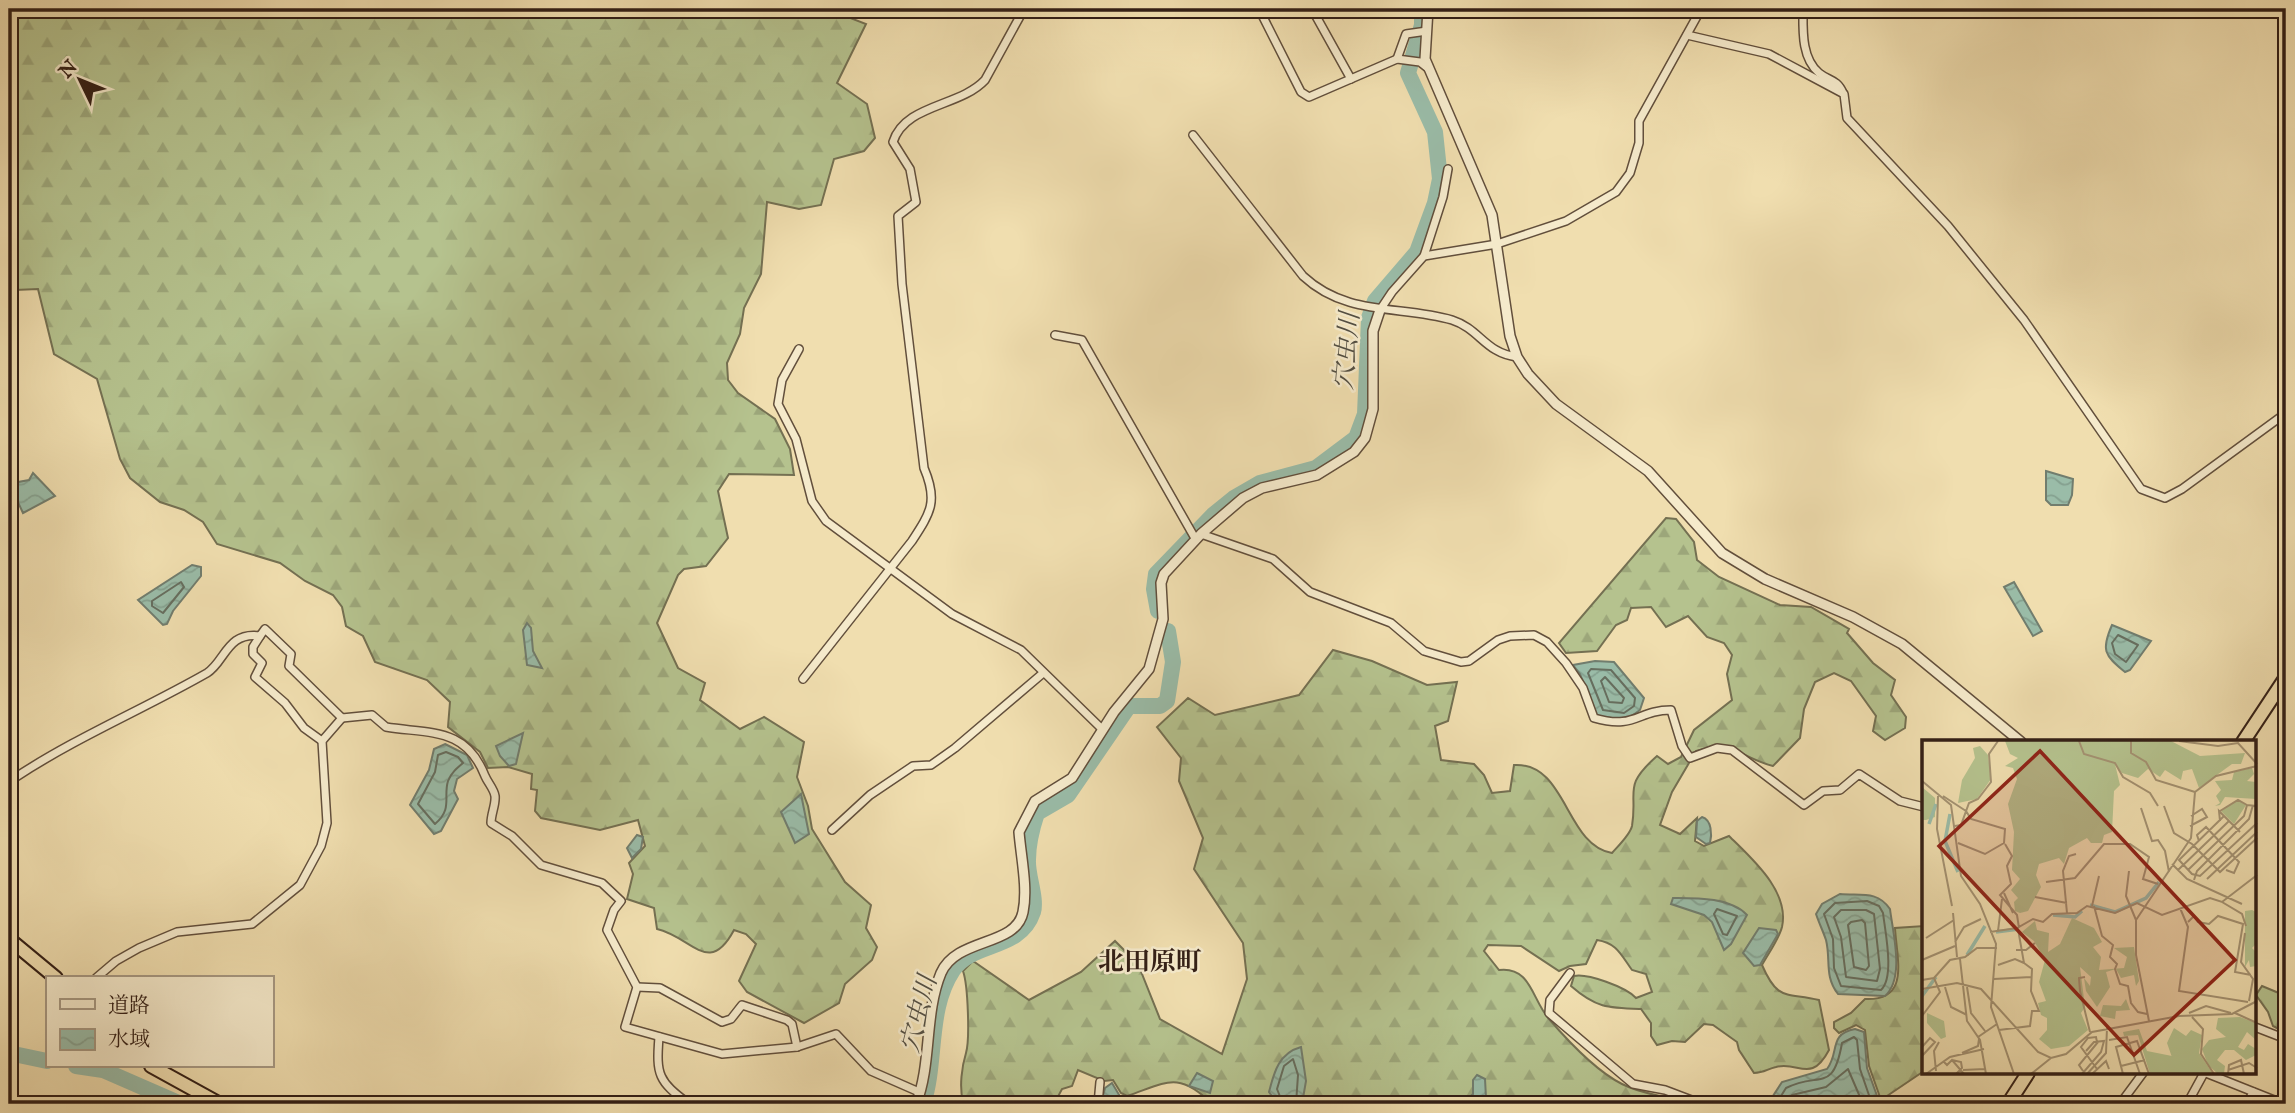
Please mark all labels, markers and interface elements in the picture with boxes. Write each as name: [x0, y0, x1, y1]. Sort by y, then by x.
north arrow: [46, 46, 116, 116]
text: N: [54, 55, 84, 85]
water label: 穴虫川: [1328, 308, 1368, 391]
inset map: [1922, 740, 2256, 1074]
district label: 北田原町: [1098, 946, 1202, 979]
water label: 穴虫川: [894, 970, 946, 1056]
legend: [46, 976, 273, 1068]
text: 道路: [108, 993, 150, 1020]
text: 水域: [108, 1027, 150, 1054]

